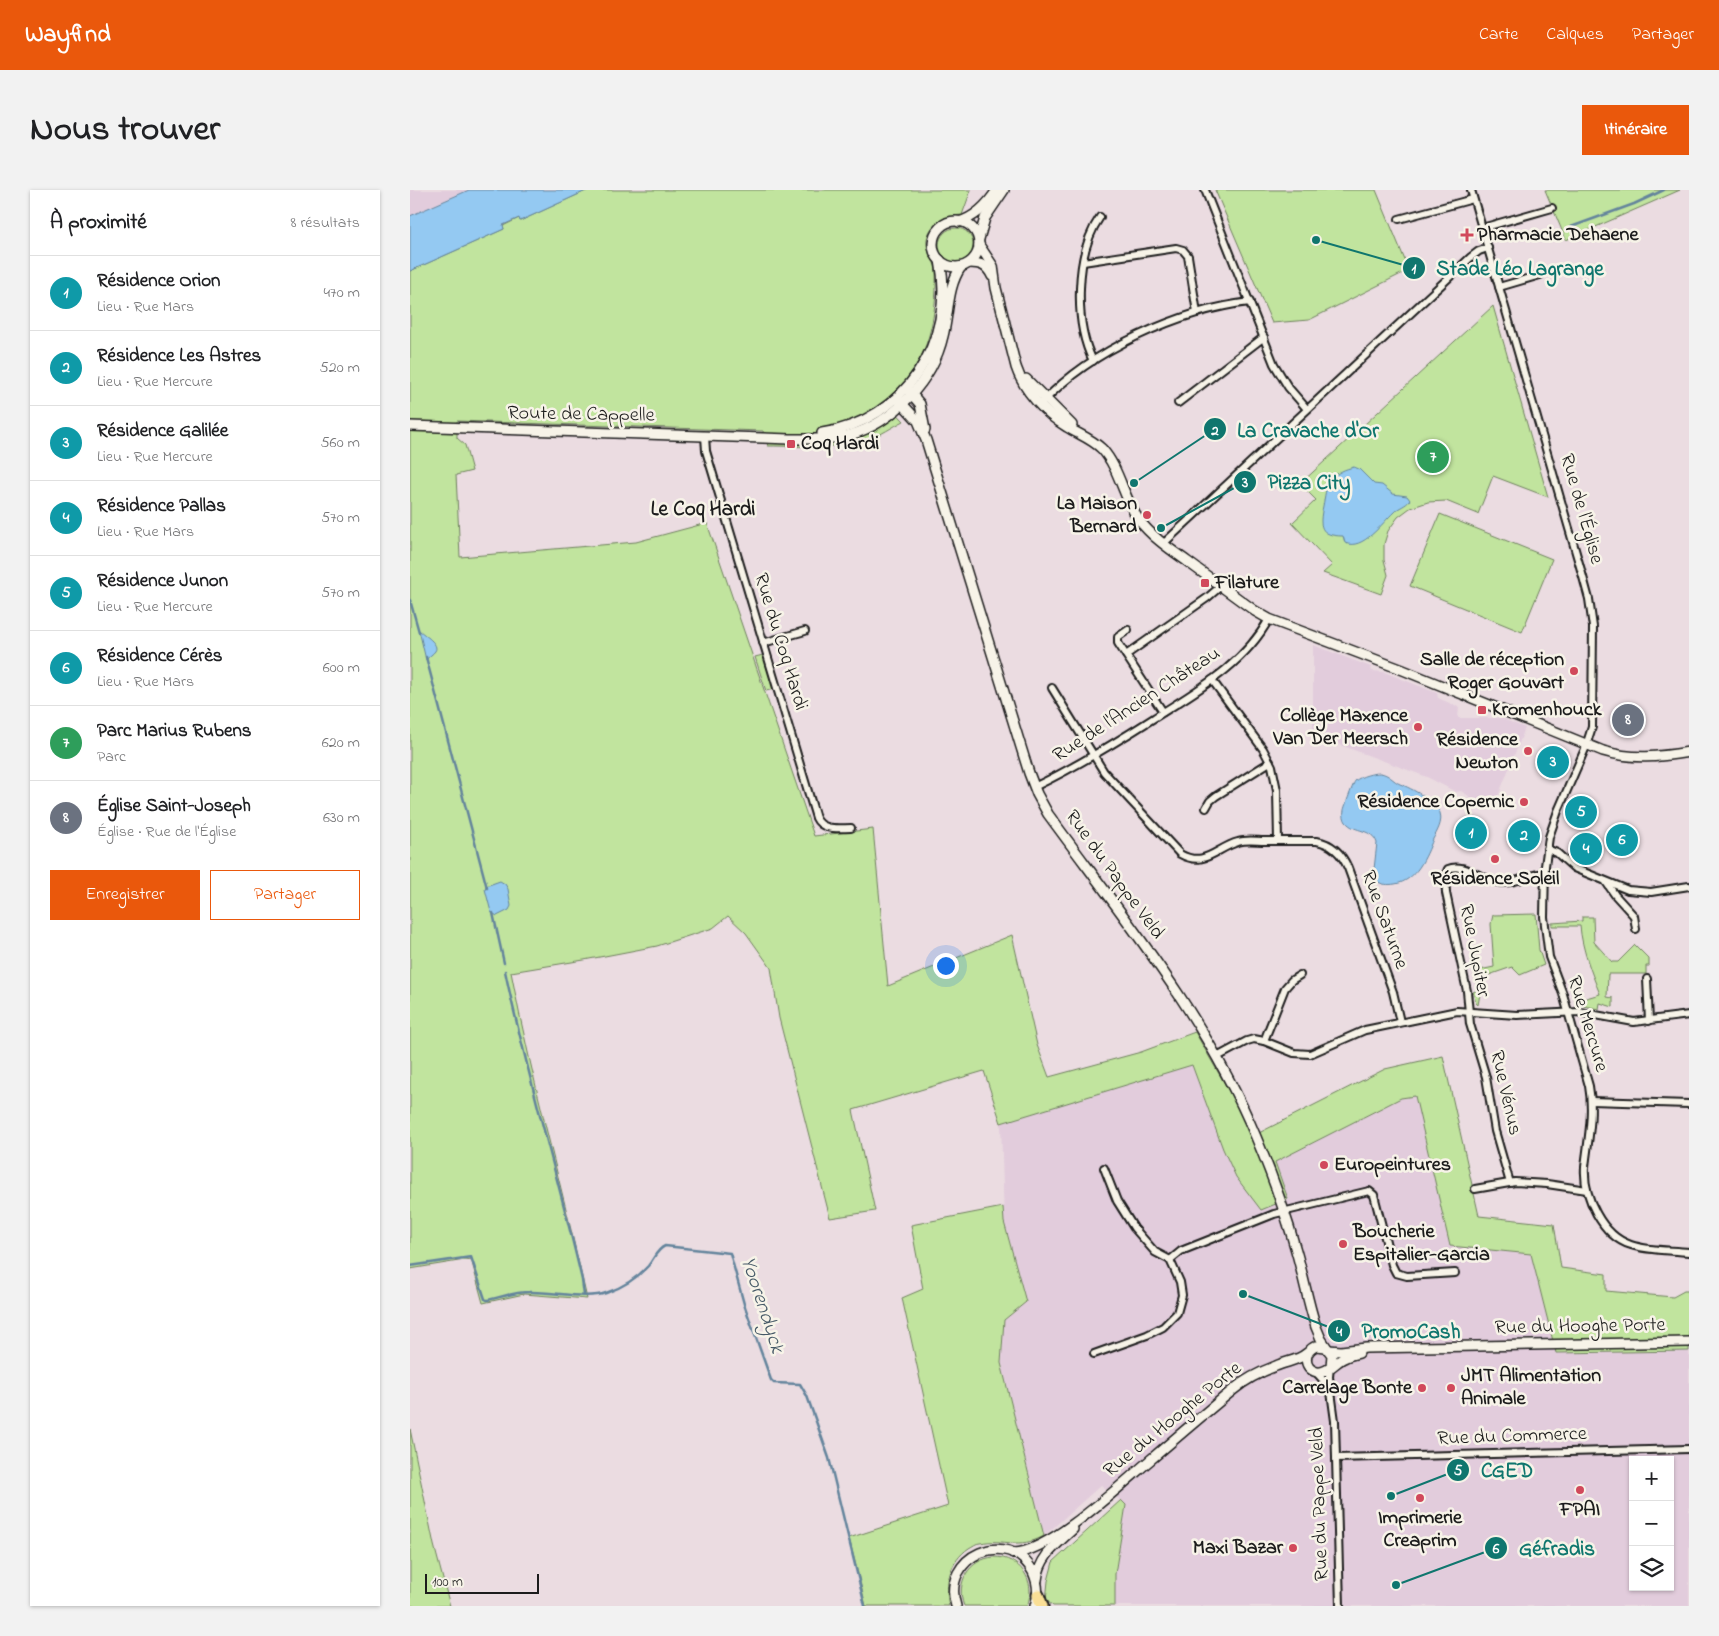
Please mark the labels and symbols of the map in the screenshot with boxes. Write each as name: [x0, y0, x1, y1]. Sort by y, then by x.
place label: Pharmacie Dehaene: [1477, 221, 1639, 250]
marker: Pharmacie Dehaene: [1461, 229, 1473, 241]
callout: Stade Léo Lagrange: [1401, 250, 1613, 286]
text: Stade Léo Lagrange: [1436, 255, 1604, 287]
text: 1: [1412, 258, 1417, 280]
street label: Route de Cappelle: [507, 399, 655, 431]
callout: La Cravache d'Or: [1202, 411, 1389, 447]
text: La Cravache d'Or: [1237, 417, 1379, 447]
text: 2: [1210, 420, 1219, 442]
place label: Coq Hardi: [801, 430, 880, 459]
marker: Coq Hardi: [785, 438, 797, 450]
pin: 7: [1417, 438, 1449, 476]
street label: Rue de l'Église: [1550, 450, 1611, 568]
callout: Pizza City: [1232, 464, 1360, 500]
text: Pizza City: [1268, 469, 1351, 501]
text: 3: [1241, 472, 1248, 494]
place label: La Maison Bernard: [1057, 490, 1138, 542]
district label: Le Coq Hardi: [651, 495, 755, 525]
marker: La Maison Bernard: [1141, 509, 1153, 521]
place label: Filature: [1214, 569, 1280, 598]
street label: Rue du Coq Hardi: [745, 570, 815, 714]
marker: Filature: [1199, 577, 1211, 589]
street label: Rue de l'Ancien Château: [1047, 640, 1227, 770]
place label: Salle de réception Roger Gouvart: [1420, 646, 1564, 699]
marker: Salle de réception Roger Gouvart: [1568, 665, 1580, 677]
place label: Kromenhouck: [1492, 696, 1603, 725]
pin: 8: [1612, 701, 1644, 739]
place label: Collège Maxence Van Der Meersch: [1272, 702, 1409, 754]
marker: Kromenhouck: [1476, 704, 1488, 716]
marker: Collège Maxence Van Der Meersch: [1412, 721, 1424, 733]
place label: Résidence Newton: [1436, 726, 1519, 778]
pin: 3: [1537, 743, 1569, 781]
marker: Résidence Newton: [1522, 745, 1534, 757]
place label: Résidence Copernic: [1358, 788, 1515, 817]
pin: 5: [1565, 793, 1597, 831]
marker: Résidence Copernic: [1518, 796, 1530, 808]
street label: Rue du Pappe Veld: [1057, 804, 1171, 946]
pin: 1: [1455, 814, 1487, 852]
pin: 2: [1508, 817, 1540, 855]
pin: 6: [1606, 821, 1638, 859]
pin: 4: [1570, 830, 1602, 868]
marker: Résidence Soleil: [1489, 853, 1501, 865]
place label: Résidence Soleil: [1431, 865, 1559, 894]
street label: Rue Saturne: [1353, 867, 1415, 973]
street label: Rue Jupiter: [1451, 902, 1497, 1001]
your location: [933, 953, 959, 979]
street label: Rue Mercure: [1559, 972, 1615, 1076]
street label: Rue Vénus: [1481, 1048, 1529, 1138]
place label: Europeintures: [1334, 1151, 1451, 1180]
marker: Europeintures: [1318, 1159, 1330, 1171]
place label: Boucherie Espitalier-Garcia: [1352, 1218, 1490, 1270]
marker: Boucherie Espitalier-Garcia: [1337, 1238, 1349, 1250]
water label: Yoorendyck: [732, 1253, 792, 1358]
street label: Rue du Hooghe Porte: [1494, 1311, 1666, 1344]
callout: PromoCash: [1327, 1313, 1471, 1349]
text: PromoCash: [1361, 1318, 1461, 1348]
text: 4: [1335, 1321, 1343, 1343]
street label: Rue du Hooghe Porte: [1098, 1355, 1249, 1486]
place label: JMT Alimentation Animale: [1461, 1362, 1601, 1414]
place label: Carrelage Bonte: [1282, 1374, 1413, 1404]
marker: Carrelage Bonte: [1416, 1382, 1428, 1394]
marker: JMT Alimentation Animale: [1445, 1382, 1457, 1394]
street label: Rue du Commerce: [1437, 1420, 1587, 1454]
street label: Rue du Pappe Veld: [1303, 1427, 1337, 1581]
callout: CGED: [1446, 1452, 1543, 1488]
text: CGED: [1481, 1457, 1533, 1487]
text: 5: [1454, 1460, 1463, 1482]
marker: FPAI: [1574, 1484, 1586, 1496]
marker: Imprimerie Creaprim: [1414, 1492, 1426, 1504]
place label: FPAI: [1559, 1496, 1600, 1525]
place label: Imprimerie Creaprim: [1378, 1504, 1463, 1556]
callout: Géfradis: [1484, 1530, 1605, 1566]
place label: Maxi Bazar: [1193, 1534, 1284, 1563]
text: Géfradis: [1519, 1535, 1595, 1565]
text: 6: [1492, 1538, 1500, 1560]
marker: Maxi Bazar: [1287, 1542, 1299, 1554]
scale bar: [425, 1571, 539, 1594]

